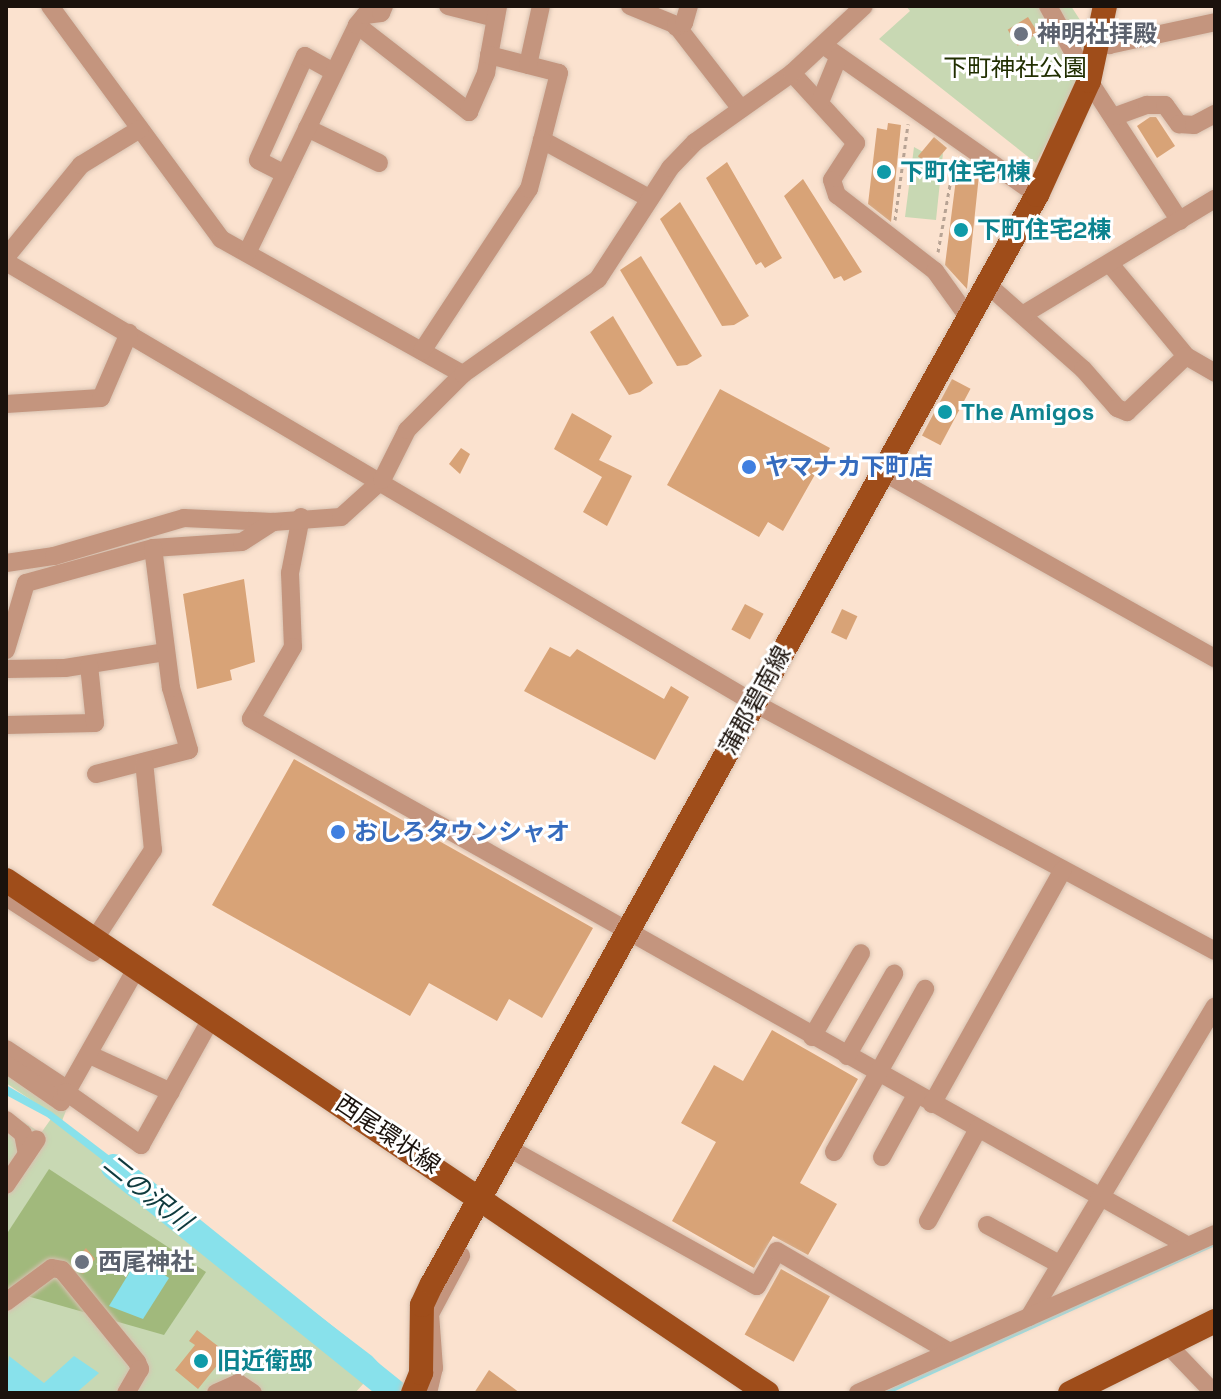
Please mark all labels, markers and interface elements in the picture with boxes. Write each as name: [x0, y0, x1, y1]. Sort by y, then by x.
place label: 神明社拝殿: [1037, 20, 1157, 48]
marker: 神明社拝殿: [1012, 25, 1030, 43]
park label: 下町神社公園: [943, 54, 1087, 82]
place label: 下町住宅1棟: [900, 158, 1031, 186]
marker: 下町住宅1棟: [875, 163, 893, 181]
place label: 下町住宅2棟: [977, 216, 1111, 244]
marker: 下町住宅2棟: [952, 221, 970, 239]
place label: The Amigos: [961, 398, 1095, 426]
marker: The Amigos: [936, 403, 954, 421]
place label: ヤマナカ下町店: [765, 453, 933, 481]
marker: ヤマナカ下町店: [740, 458, 758, 476]
street label: 蒲郡碧南線: [713, 641, 797, 759]
place label: おしろタウンシャオ: [354, 818, 570, 846]
marker: おしろタウンシャオ: [329, 823, 347, 841]
street label: 西尾環状線: [330, 1089, 446, 1179]
water label: 二の沢川: [97, 1148, 197, 1238]
place label: 西尾神社: [98, 1248, 194, 1276]
marker: 西尾神社: [73, 1253, 91, 1271]
place label: 旧近衛邸: [217, 1347, 313, 1375]
marker: 旧近衛邸: [192, 1352, 210, 1370]

